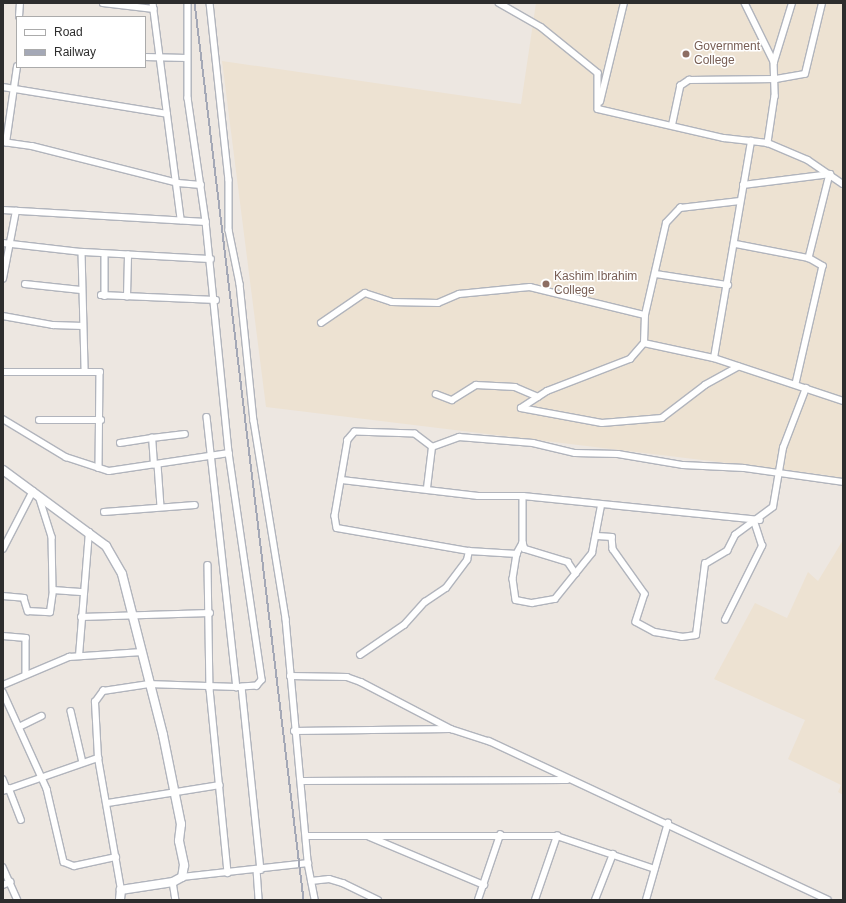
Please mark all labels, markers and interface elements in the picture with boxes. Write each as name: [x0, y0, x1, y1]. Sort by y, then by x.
legend: [16, 16, 146, 68]
text: Road: [54, 25, 83, 39]
place label: Government College: [694, 40, 760, 68]
text: Railway: [54, 45, 96, 59]
marker: Government College: [681, 49, 691, 59]
place label: Kashim Ibrahim College: [554, 270, 637, 298]
marker: Kashim Ibrahim College: [541, 279, 551, 289]

